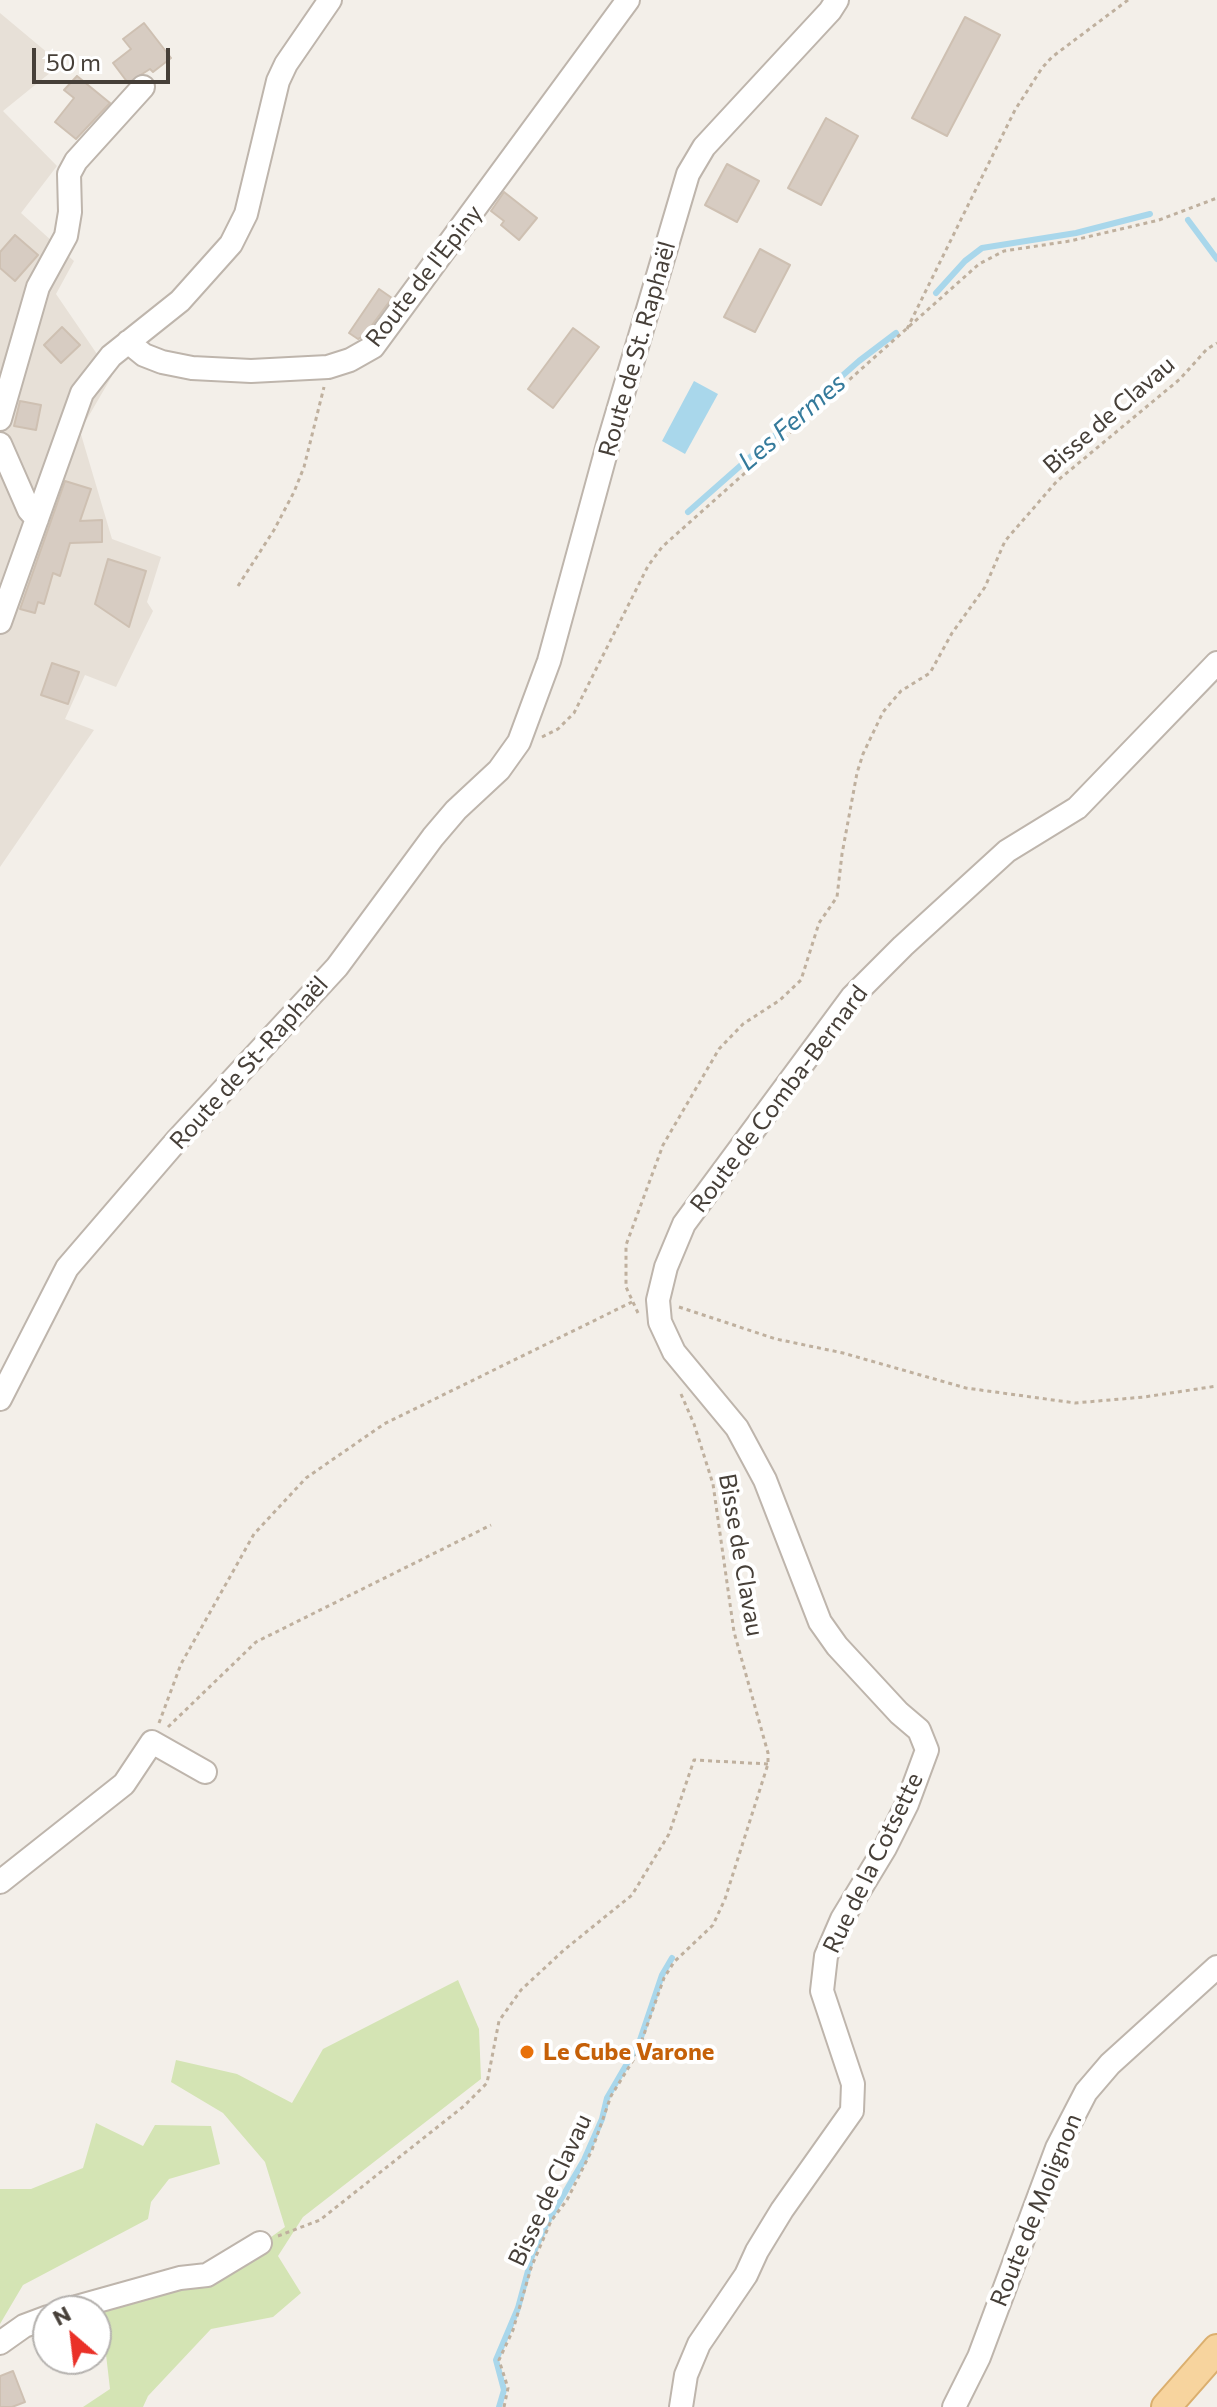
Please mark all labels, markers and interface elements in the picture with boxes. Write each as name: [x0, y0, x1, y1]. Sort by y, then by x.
scale bar: [36, 32, 174, 82]
text: 50 m: [46, 47, 101, 76]
street label: Route de l'Epiny: [360, 199, 488, 353]
street label: Route de St. Raphaël: [592, 238, 682, 460]
street label: Bisse de Clavau: [1037, 350, 1181, 480]
water label: Les Fermes: [732, 367, 852, 477]
street label: Route de St-Raphaël: [164, 971, 334, 1155]
street label: Route de Comba-Bernard: [684, 980, 874, 1218]
street label: Bisse de Clavau: [713, 1471, 769, 1639]
street label: Rue de la Cotsette: [817, 1768, 929, 1958]
place label: Le Cube Varone: [543, 2038, 714, 2066]
marker: Le Cube Varone: [518, 2043, 536, 2061]
street label: Bisse de Clavau: [502, 2109, 598, 2271]
street label: Route de Molignon: [984, 2109, 1088, 2311]
north arrow: [32, 2295, 112, 2375]
text: N: [48, 2299, 75, 2331]

